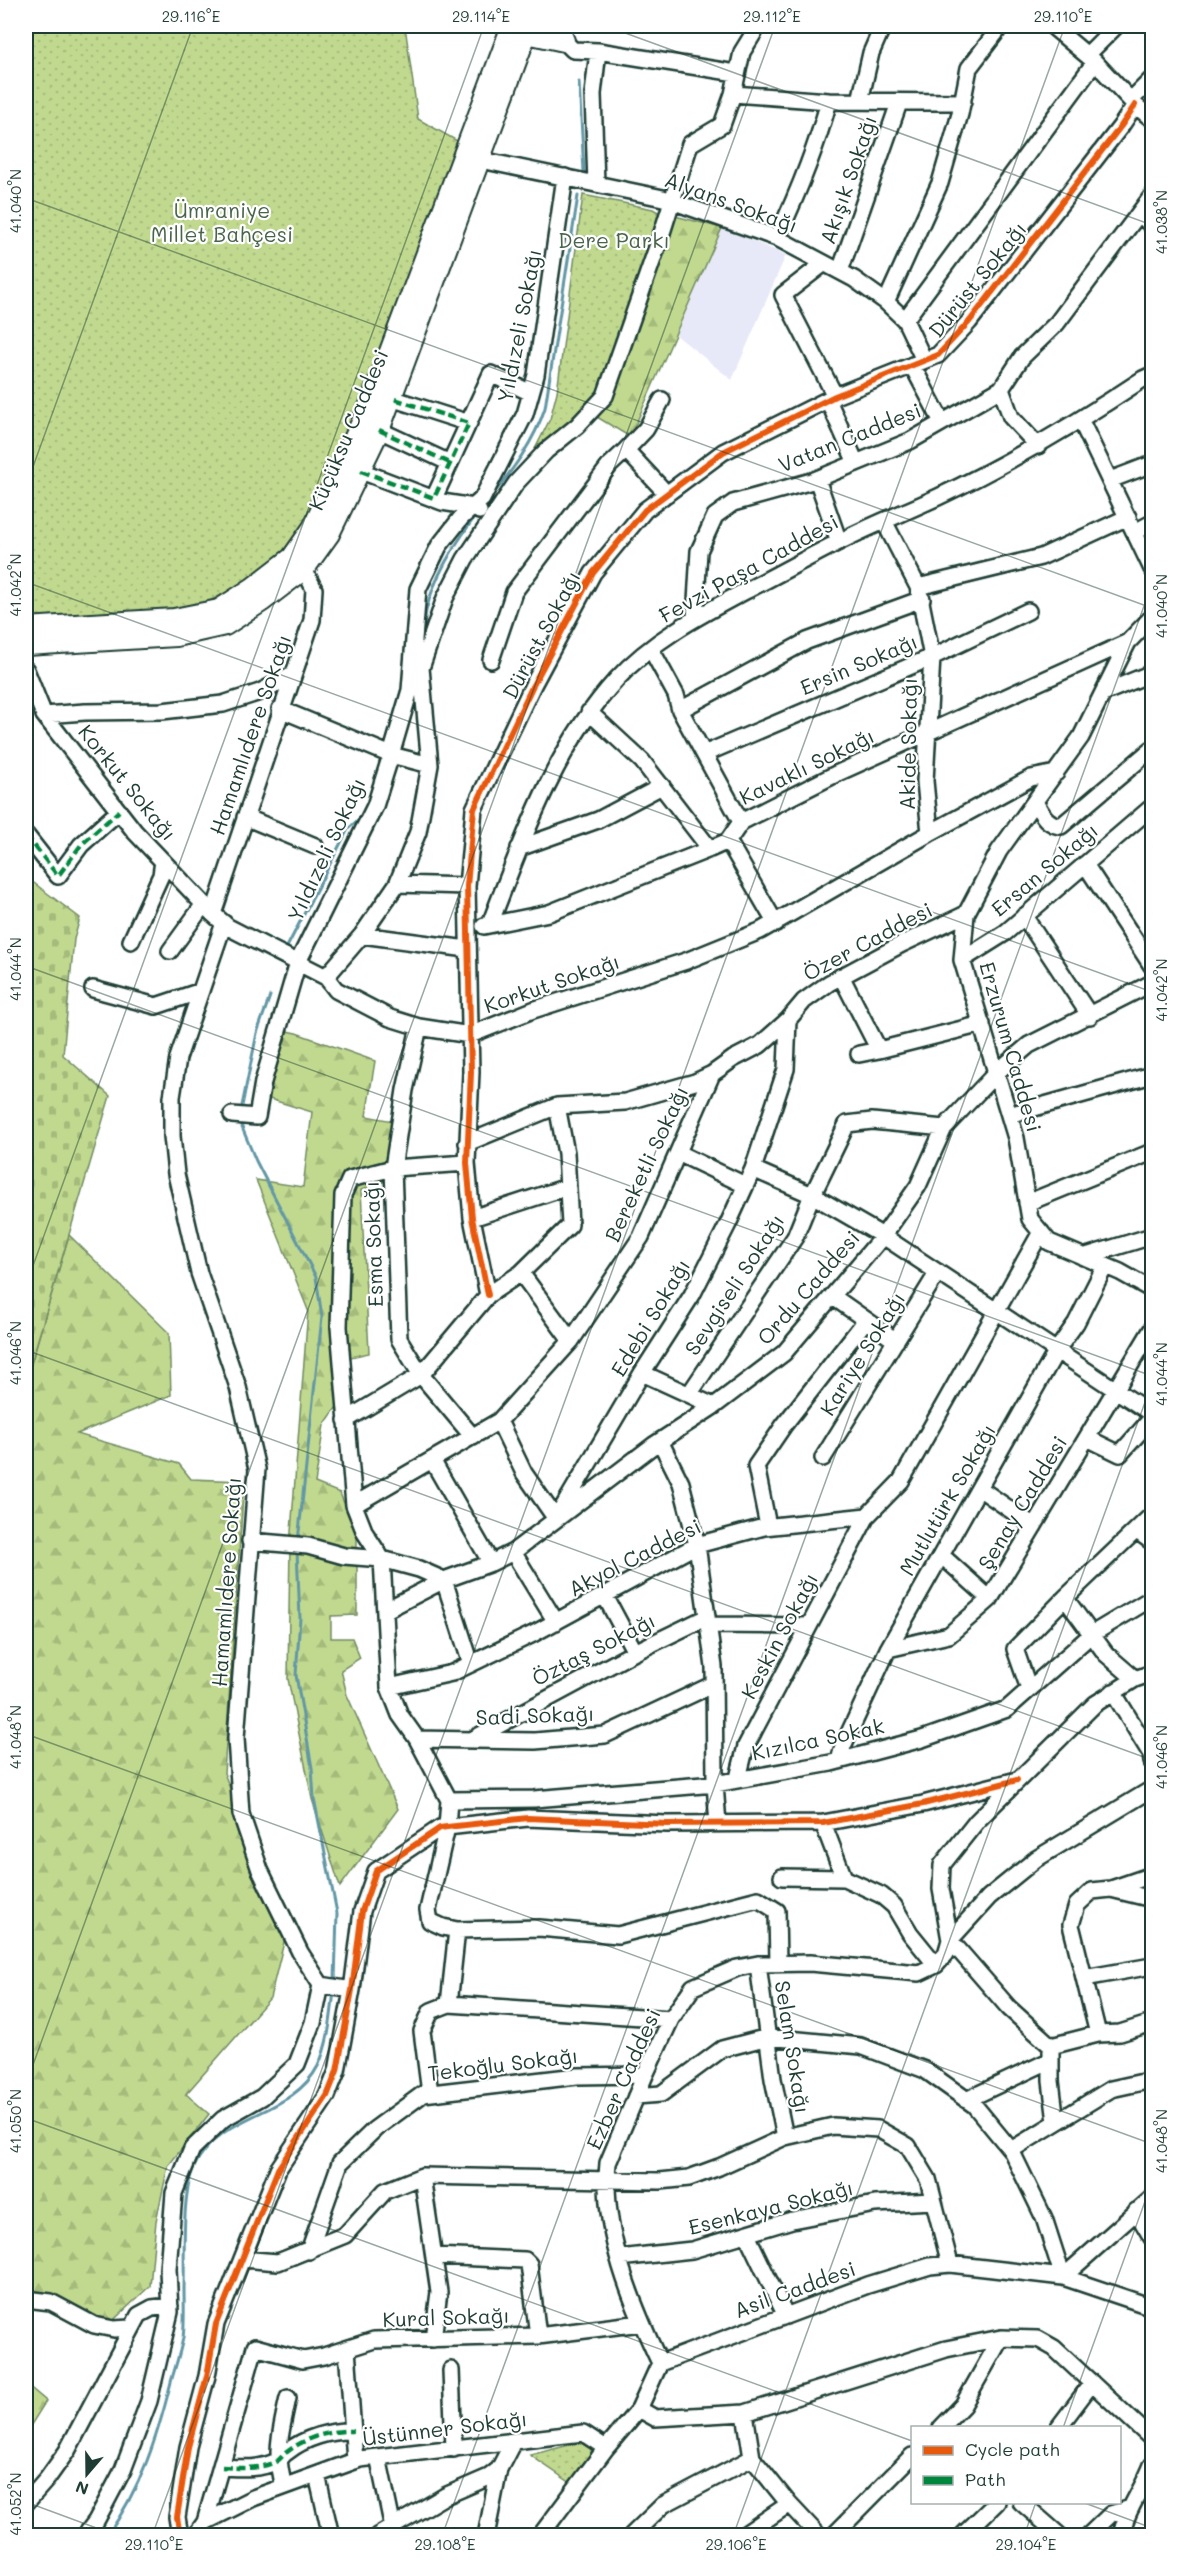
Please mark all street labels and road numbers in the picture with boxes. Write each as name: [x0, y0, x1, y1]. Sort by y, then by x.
street label: Akışık Sokağı: [813, 112, 882, 247]
street label: Alyans Sokağı: [661, 165, 802, 238]
street label: Dürüst Sokağı: [922, 216, 1032, 342]
street label: Yıldızeli Sokağı: [490, 247, 547, 405]
street label: Küçüksu Caddesi: [302, 345, 394, 514]
street label: Vatan Caddesi: [774, 396, 925, 478]
street label: Fevzi Paşa Caddesi: [654, 507, 843, 628]
street label: Dürüst Sokağı: [496, 566, 586, 703]
street label: Ersin Sokağı: [796, 627, 921, 700]
street label: Hamamlıdere Sokağı: [203, 631, 297, 838]
street label: Akide Sokağı: [893, 678, 922, 810]
street label: Korkut Sokağı: [73, 719, 183, 846]
street label: Kavaklı Sokağı: [734, 721, 878, 810]
street label: Yıldızeli Sokağı: [280, 773, 371, 926]
street label: Ersan Sokağı: [985, 816, 1103, 921]
street label: Özer Caddesi: [798, 895, 937, 986]
street label: Korkut Sokağı: [480, 947, 623, 1018]
street label: Erzurum Caddesi: [974, 958, 1049, 1135]
street label: Bereketli Sokağı: [598, 1081, 694, 1246]
street label: Esma Sokağı: [357, 1181, 388, 1308]
street label: Sevgiseli Sokağı: [678, 1208, 790, 1360]
street label: Ordu Caddesi: [751, 1224, 865, 1350]
street label: Edebi Sokağı: [604, 1254, 695, 1381]
street label: Kariye Sokağı: [813, 1286, 910, 1420]
street label: Mutlutürk Sokağı: [892, 1419, 1001, 1580]
street label: Şenay Caddesi: [971, 1430, 1072, 1574]
street label: Hamamlıdere Sokağı: [205, 1476, 246, 1688]
street label: Akyol Caddesi: [563, 1512, 705, 1602]
street label: Keskin Sokağı: [734, 1568, 823, 1703]
street label: Öztaş Sokağı: [527, 1606, 660, 1691]
street label: Sadi Sokağı: [475, 1699, 595, 1730]
street label: Kızılca Sokak: [749, 1711, 886, 1766]
street label: Selam Sokağı: [770, 1979, 817, 2115]
street label: Ezber Caddesi: [579, 2004, 666, 2153]
street label: Tekoğlu Sokağı: [426, 2041, 580, 2086]
street label: Esenkaya Sokağı: [685, 2173, 856, 2240]
street label: Asil Caddesi: [730, 2254, 859, 2323]
street label: Kural Sokağı: [382, 2301, 510, 2332]
street label: Üstünner Sokağı: [361, 2404, 529, 2451]

